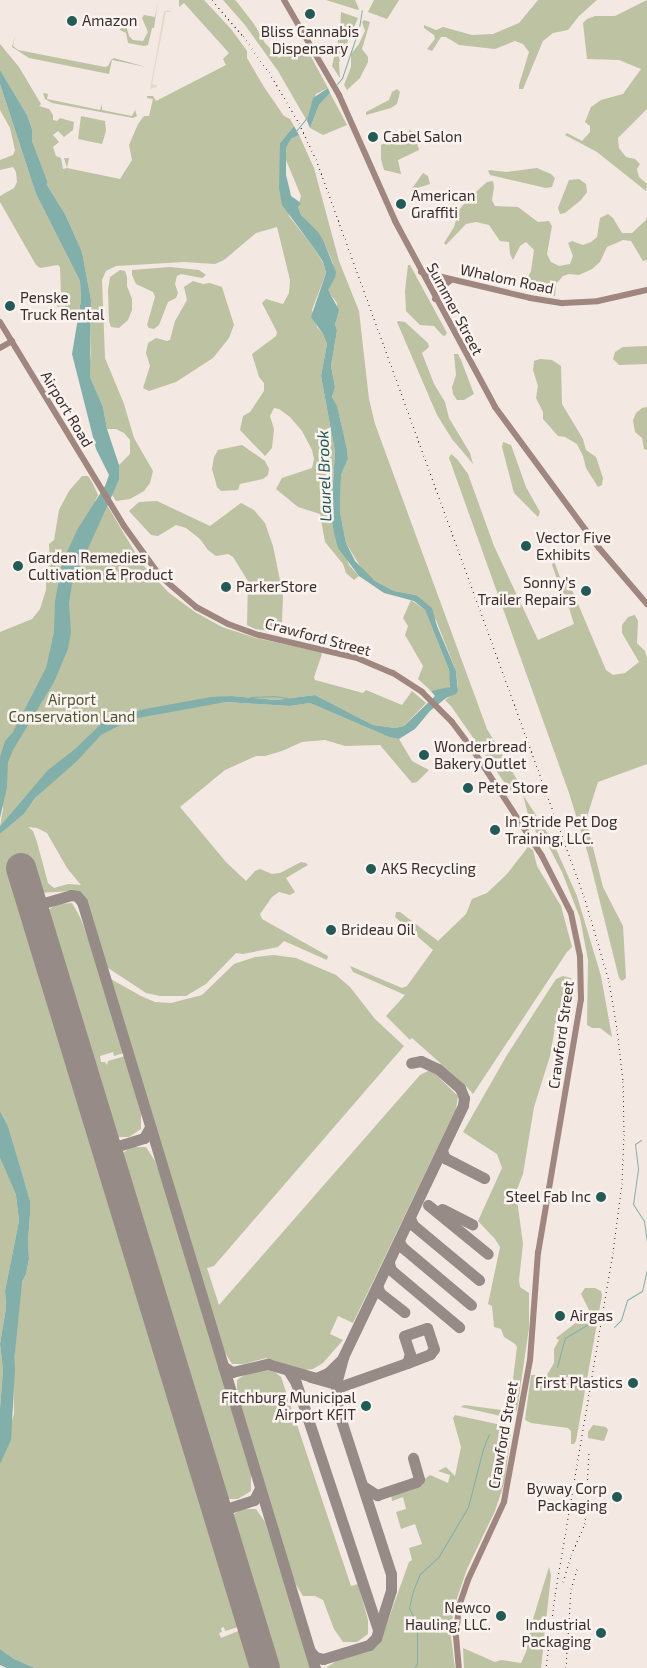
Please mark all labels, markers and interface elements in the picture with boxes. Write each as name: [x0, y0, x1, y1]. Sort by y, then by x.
marker: Bliss Cannabis Dispensary: [304, 8, 316, 20]
place label: Amazon: [82, 12, 138, 30]
marker: Amazon: [66, 15, 78, 27]
place label: Bliss Cannabis Dispensary: [261, 22, 359, 57]
place label: Cabel Salon: [383, 128, 463, 146]
marker: Cabel Salon: [367, 131, 379, 143]
place label: American Graffiti: [411, 186, 476, 221]
marker: American Graffiti: [395, 198, 407, 210]
street label: Summer Street: [423, 260, 487, 358]
street label: Whalom Road: [459, 260, 555, 298]
place label: Penske Truck Rental: [20, 288, 105, 323]
marker: Penske Truck Rental: [4, 300, 16, 312]
street label: Airport Road: [37, 368, 97, 450]
water label: Laurel Brook: [313, 430, 335, 522]
place label: Vector Five Exhibits: [536, 528, 611, 563]
marker: Vector Five Exhibits: [520, 540, 532, 552]
place label: Garden Remedies Cultivation & Product: [28, 548, 173, 583]
marker: Garden Remedies Cultivation & Product: [12, 560, 24, 572]
place label: Sonny's Trailer Repairs: [477, 573, 576, 608]
place label: ParkerStore: [236, 578, 317, 596]
marker: ParkerStore: [220, 581, 232, 593]
marker: Sonny's Trailer Repairs: [580, 585, 592, 597]
street label: Crawford Street: [263, 614, 373, 660]
park label: Airport Conservation Land: [9, 690, 135, 725]
place label: Wonderbread Bakery Outlet: [434, 737, 527, 772]
marker: Wonderbread Bakery Outlet: [418, 749, 430, 761]
place label: Pete Store: [478, 779, 548, 797]
marker: Pete Store: [462, 782, 474, 794]
place label: In Stride Pet Dog Training, LLC.: [505, 812, 617, 847]
marker: In Stride Pet Dog Training, LLC.: [489, 824, 501, 836]
place label: AKS Recycling: [381, 860, 476, 878]
marker: AKS Recycling: [365, 863, 377, 875]
place label: Brideau Oil: [341, 921, 415, 939]
marker: Brideau Oil: [325, 924, 337, 936]
street label: Crawford Street: [545, 980, 577, 1090]
place label: Steel Fab Inc: [505, 1188, 591, 1206]
marker: Steel Fab Inc: [595, 1191, 607, 1203]
place label: Airgas: [570, 1307, 613, 1325]
marker: Airgas: [554, 1310, 566, 1322]
place label: First Plastics: [535, 1374, 623, 1392]
marker: First Plastics: [627, 1377, 639, 1389]
street label: Crawford Street: [485, 1380, 521, 1490]
place label: Fitchburg Municipal Airport KFIT: [221, 1388, 356, 1423]
marker: Fitchburg Municipal Airport KFIT: [360, 1400, 372, 1412]
place label: Byway Corp Packaging: [526, 1479, 607, 1514]
marker: Byway Corp Packaging: [611, 1491, 623, 1503]
place label: Newco Hauling, LLC.: [405, 1598, 491, 1633]
marker: Newco Hauling, LLC.: [495, 1610, 507, 1622]
place label: Industrial Packaging: [522, 1615, 591, 1650]
marker: Industrial Packaging: [595, 1627, 607, 1639]

